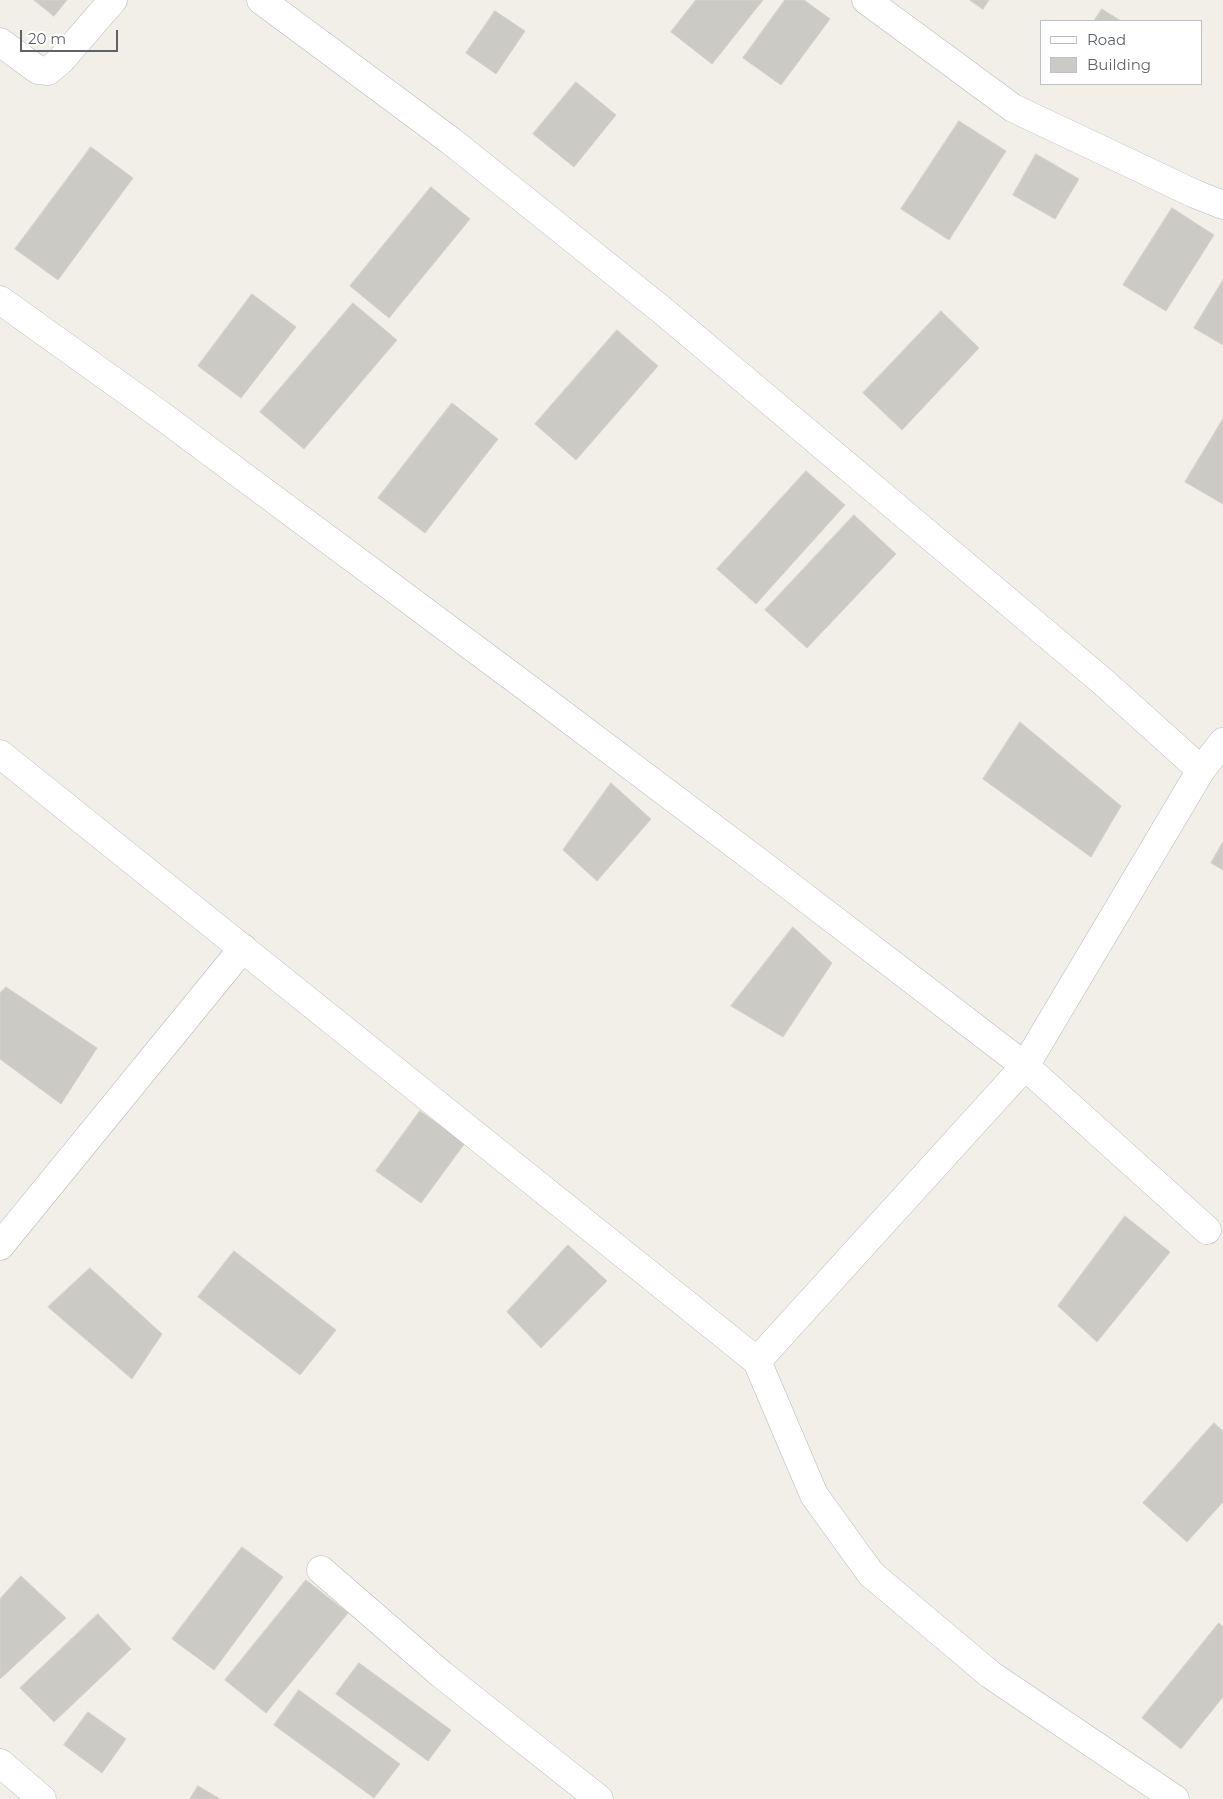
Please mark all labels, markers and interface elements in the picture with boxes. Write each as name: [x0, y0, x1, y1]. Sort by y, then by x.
scale bar: [22, 20, 120, 52]
legend: [1040, 20, 1203, 85]
text: 20 m: [28, 29, 66, 48]
text: Road: [1087, 30, 1126, 49]
text: Building: [1087, 55, 1151, 74]

